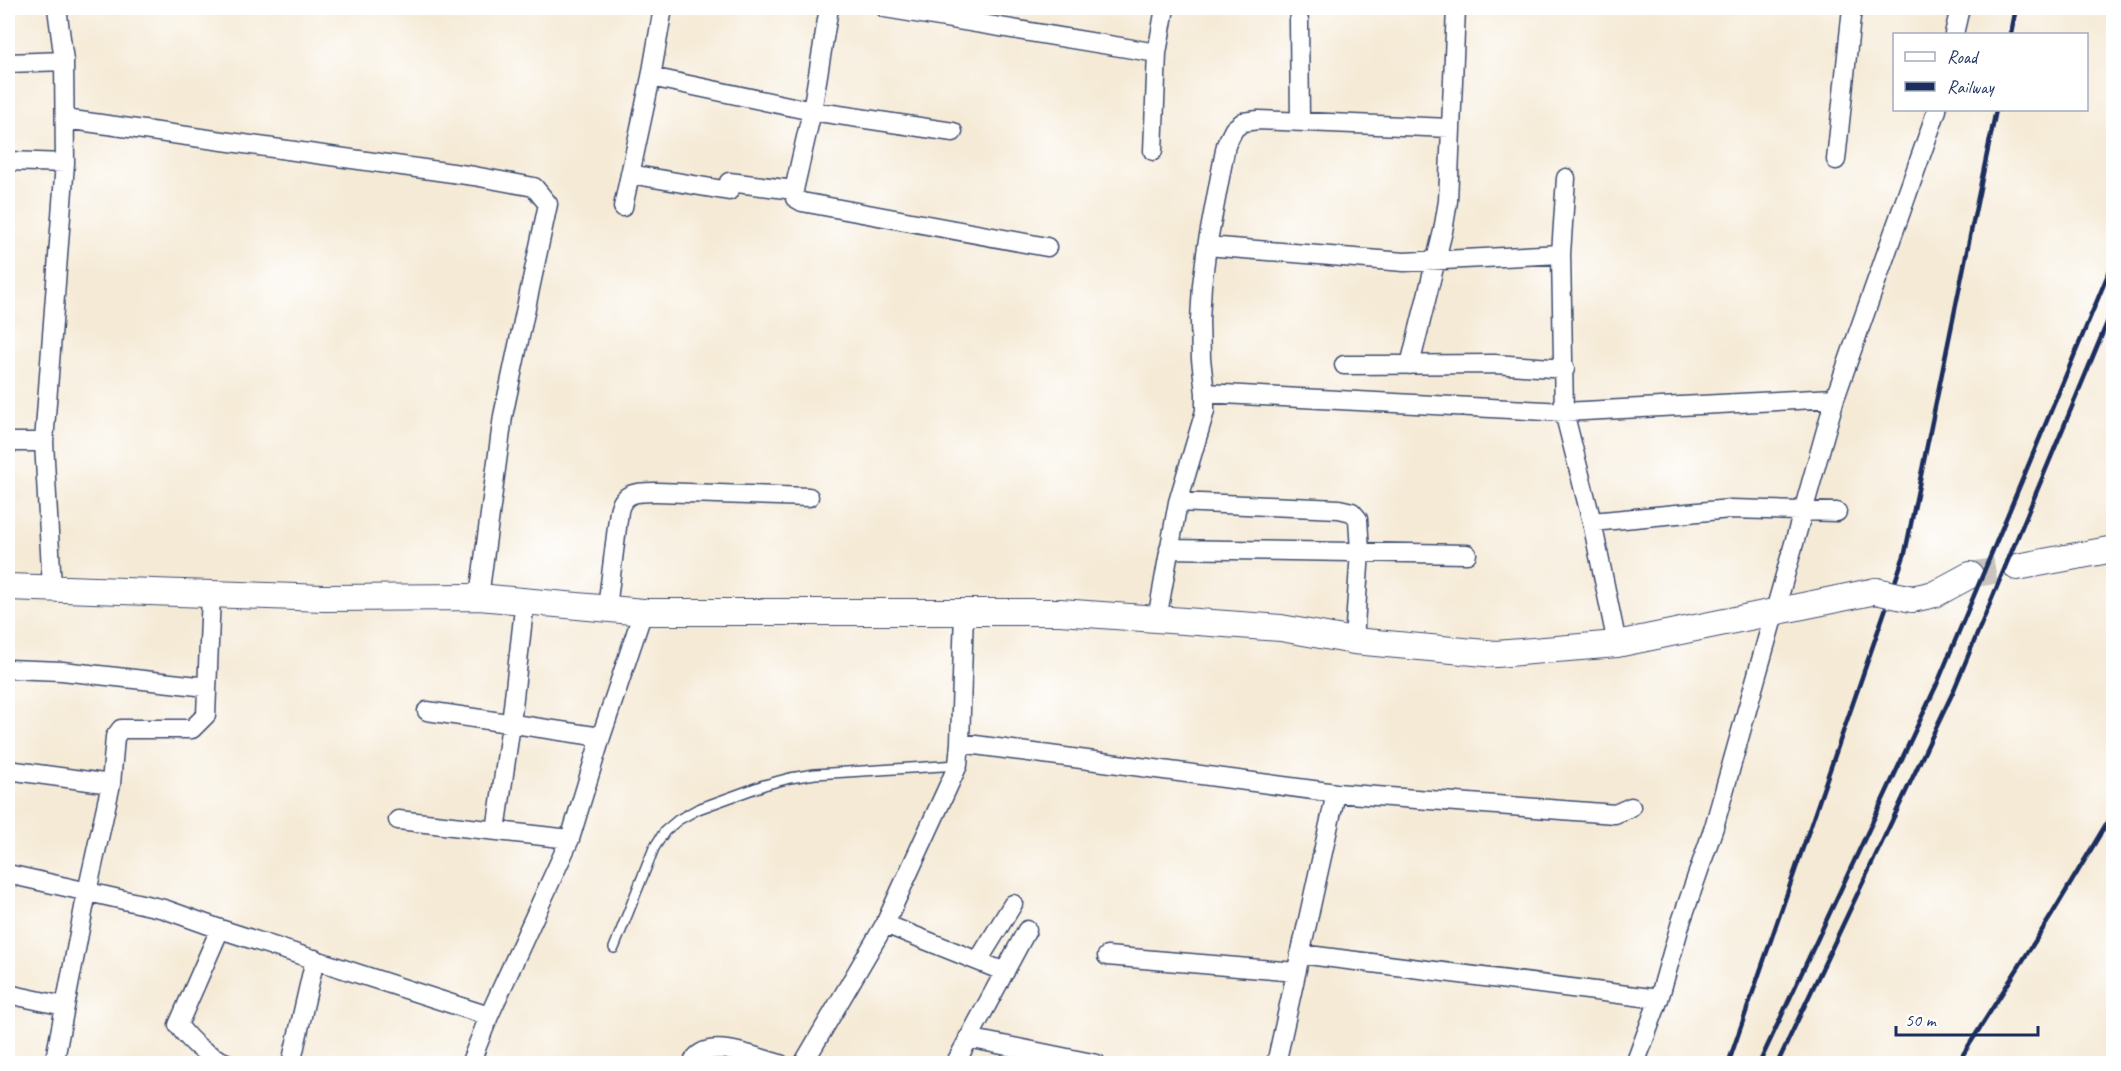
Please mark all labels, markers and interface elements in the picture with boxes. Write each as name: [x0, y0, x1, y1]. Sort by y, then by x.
legend: [1893, 33, 2088, 111]
text: Road: [1947, 46, 1980, 68]
text: Railway: [1947, 76, 1995, 98]
scale bar: [1896, 999, 2038, 1037]
text: 50 m: [1905, 1009, 1938, 1031]

